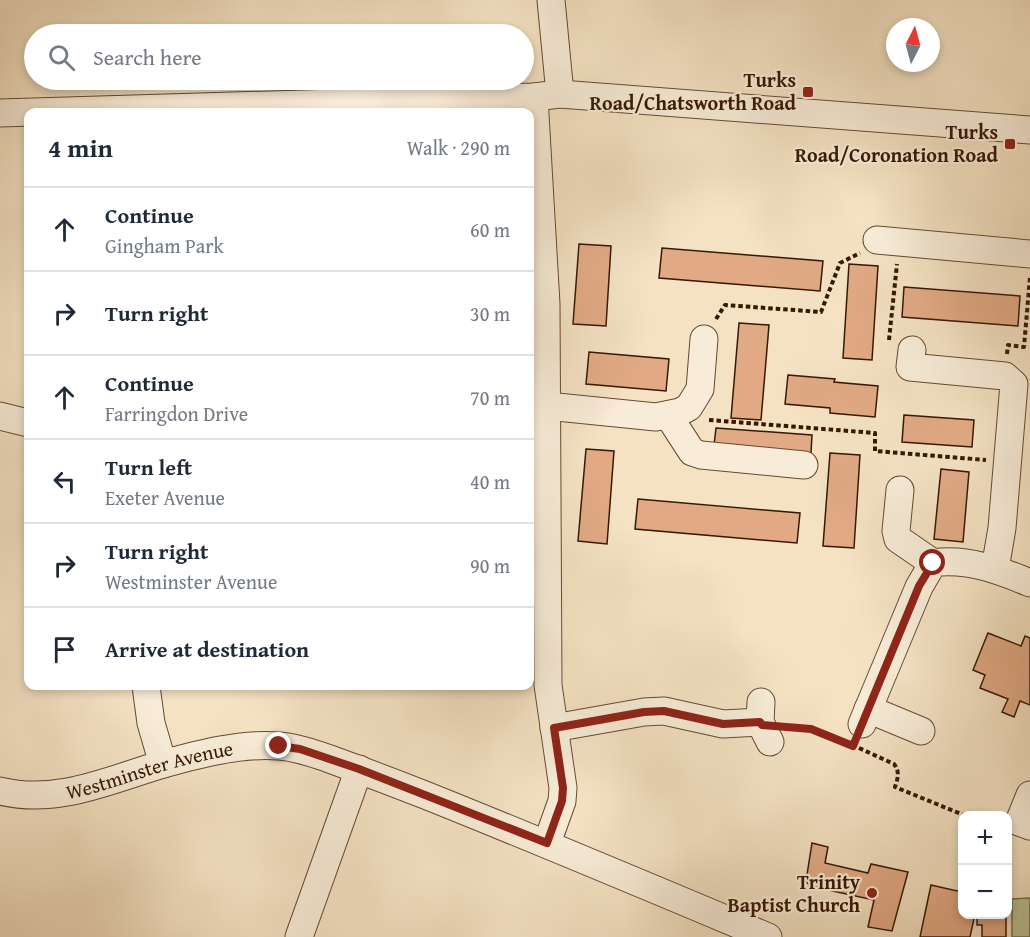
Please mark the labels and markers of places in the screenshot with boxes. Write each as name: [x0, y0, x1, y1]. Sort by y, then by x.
place label: Turks Road/Chatsworth Road: [590, 65, 797, 117]
marker: Turks Road/Chatsworth Road: [801, 85, 815, 99]
place label: Turks Road/Coronation Road: [795, 117, 999, 169]
marker: Turks Road/Coronation Road: [1003, 137, 1017, 151]
place label: Trinity Baptist Church: [727, 867, 861, 919]
marker: Trinity Baptist Church: [865, 886, 879, 900]

